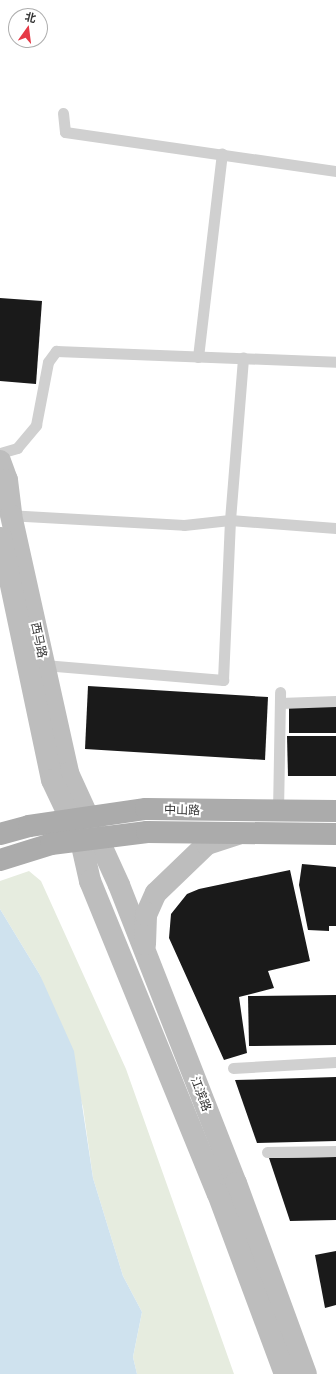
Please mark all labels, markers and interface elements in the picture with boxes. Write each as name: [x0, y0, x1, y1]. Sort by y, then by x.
north arrow: [8, 8, 48, 48]
text: 北: [24, 9, 38, 25]
street label: 西马路: [28, 621, 50, 659]
street label: 中山路: [164, 802, 200, 818]
street label: 江滨路: [188, 1075, 214, 1113]

